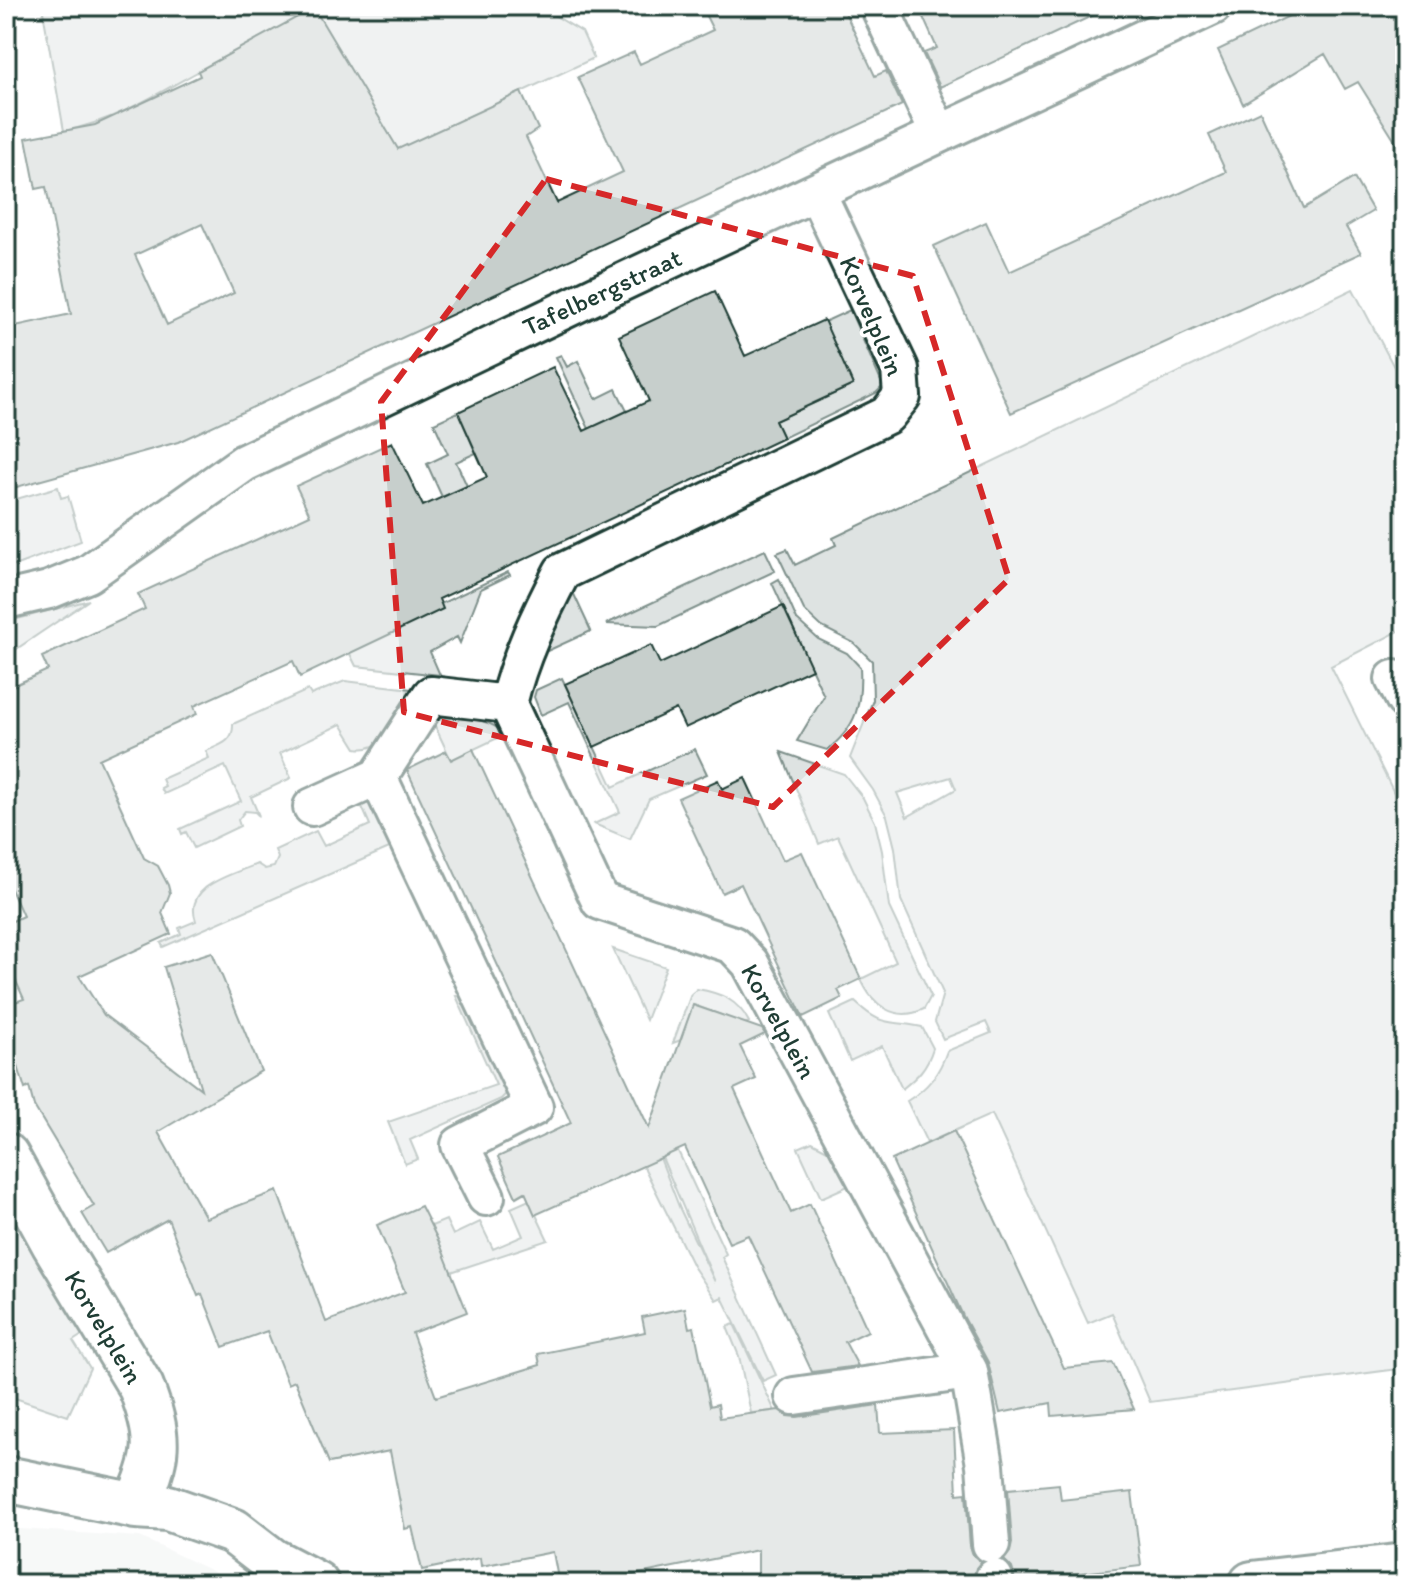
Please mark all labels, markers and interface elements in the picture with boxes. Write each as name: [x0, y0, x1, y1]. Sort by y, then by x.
street label: Tafelbergstraat: [517, 241, 687, 343]
street label: Korvelplein: [832, 251, 912, 381]
street label: Korvelplein: [734, 958, 824, 1084]
street label: Korvelplein: [58, 1264, 151, 1390]

